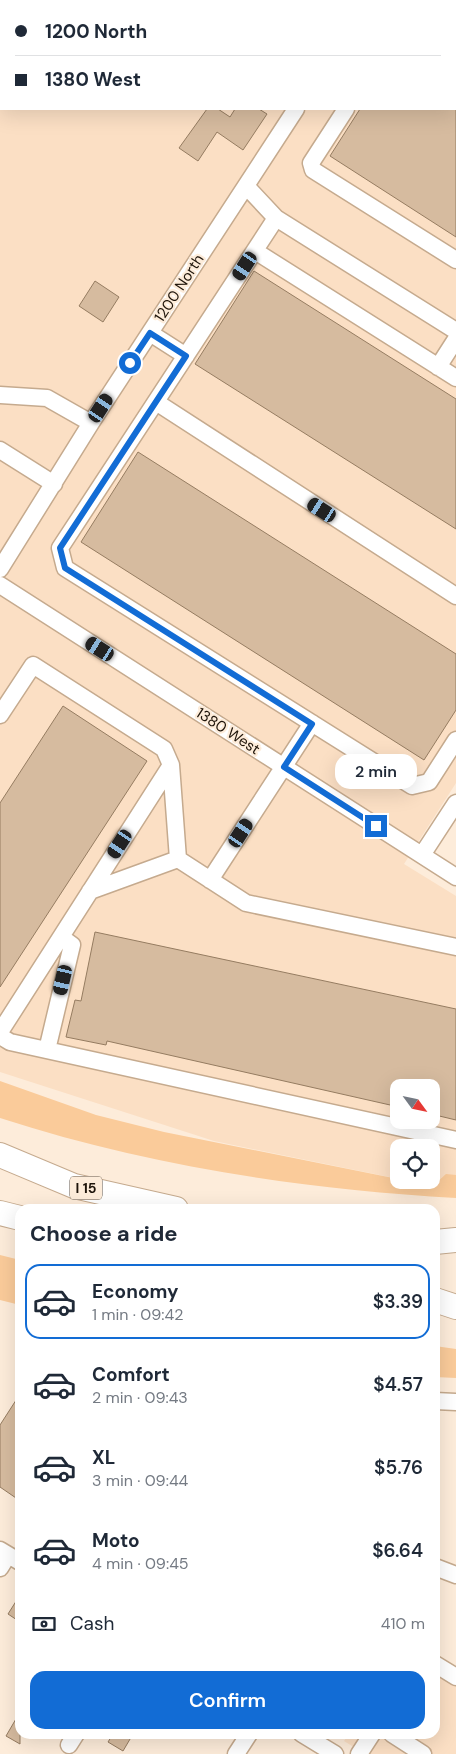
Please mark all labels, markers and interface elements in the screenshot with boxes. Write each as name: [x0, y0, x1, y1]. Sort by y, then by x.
text: 1200 North: [45, 19, 147, 44]
text: 1380 West: [45, 67, 141, 92]
car: [230, 249, 259, 283]
street label: 1200 North: [150, 250, 208, 326]
route start: [119, 352, 141, 374]
car: [86, 391, 115, 425]
car: [305, 496, 338, 524]
car: [83, 635, 116, 663]
street label: 1380 West: [192, 703, 264, 759]
callout: 2 min: [335, 754, 417, 788]
text: 2 min: [355, 761, 397, 782]
route end: [365, 815, 387, 837]
car: [226, 816, 255, 850]
car: [105, 827, 134, 861]
car: [52, 964, 73, 996]
north arrow: [390, 1079, 440, 1129]
map controls: [390, 1079, 440, 1189]
button: locate: [390, 1139, 440, 1189]
road number: I 15: [70, 1176, 102, 1200]
text: Choose a ride: [30, 1219, 178, 1248]
icon: car: [32, 1279, 77, 1324]
text: Economy: [92, 1279, 179, 1304]
text: $3.39: [373, 1289, 423, 1314]
text: 1 min · 09:42: [92, 1304, 183, 1325]
icon: car: [32, 1362, 77, 1407]
text: Comfort: [92, 1362, 170, 1387]
text: $4.57: [373, 1372, 423, 1397]
text: 2 min · 09:43: [92, 1387, 188, 1408]
icon: car: [32, 1445, 77, 1490]
text: XL: [92, 1445, 115, 1470]
text: $5.76: [374, 1455, 423, 1480]
text: 3 min · 09:44: [92, 1470, 188, 1491]
icon: car: [32, 1528, 77, 1573]
text: Moto: [92, 1528, 140, 1553]
text: $6.64: [372, 1538, 423, 1563]
text: 4 min · 09:45: [92, 1553, 189, 1574]
icon: cash: [30, 1610, 58, 1638]
text: Cash: [70, 1611, 114, 1636]
text: 410 m: [381, 1613, 425, 1634]
button: Confirm: [30, 1671, 425, 1729]

